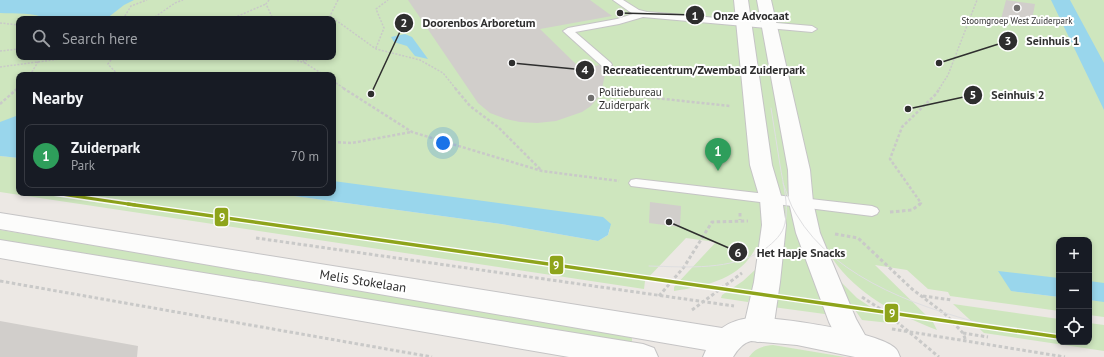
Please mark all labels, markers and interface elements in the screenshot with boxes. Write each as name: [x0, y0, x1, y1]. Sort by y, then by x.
callout: Onze Advocaat: [685, 3, 797, 27]
marker: Stoomgroep West Zuiderpark: [1012, 3, 1022, 13]
text: 1: [692, 8, 698, 23]
text: Onze Advocaat: [713, 8, 790, 23]
callout: Doorenbos Arboretum: [394, 11, 544, 35]
text: 2: [401, 15, 407, 30]
text: Doorenbos Arboretum: [423, 15, 536, 30]
place label: Stoomgroep West Zuiderpark: [962, 15, 1073, 26]
search box: [16, 16, 336, 60]
icon: search: [30, 27, 52, 49]
text: Search here: [62, 29, 138, 48]
callout: Seinhuis 1: [998, 29, 1088, 53]
text: 3: [1005, 33, 1011, 48]
text: Seinhuis 1: [1026, 33, 1080, 48]
callout: Recreatiecentrum/Zwembad Zuiderpark: [575, 58, 813, 82]
text: 4: [582, 62, 589, 77]
text: Recreatiecentrum/Zwembad Zuiderpark: [603, 62, 805, 77]
callout: Seinhuis 2: [963, 83, 1052, 107]
place label: Politiebureau Zuiderpark: [599, 85, 662, 112]
text: Nearby: [32, 87, 83, 109]
text: 5: [970, 87, 976, 102]
text: Seinhuis 2: [991, 87, 1045, 102]
marker: Politiebureau Zuiderpark: [586, 93, 596, 103]
your location: [433, 133, 453, 153]
text: Zuiderpark: [71, 138, 140, 157]
pin: 1: [705, 138, 731, 171]
text: 1: [42, 148, 50, 165]
text: 70 m: [291, 148, 319, 165]
text: Park: [71, 157, 95, 174]
line badge: 9: [214, 207, 229, 227]
text: 9: [219, 210, 225, 224]
map controls: [1056, 237, 1092, 345]
button: +: [1056, 237, 1092, 273]
callout: Het Hapje Snacks: [728, 240, 853, 264]
text: 6: [735, 245, 742, 260]
text: Het Hapje Snacks: [757, 245, 845, 260]
line badge: 9: [549, 255, 564, 275]
text: 9: [553, 258, 559, 272]
street label: Melis Stokelaan: [318, 266, 408, 296]
button: −: [1056, 273, 1092, 309]
line badge: 9: [884, 303, 899, 323]
text: 9: [889, 306, 895, 320]
button: locate: [1056, 309, 1092, 345]

